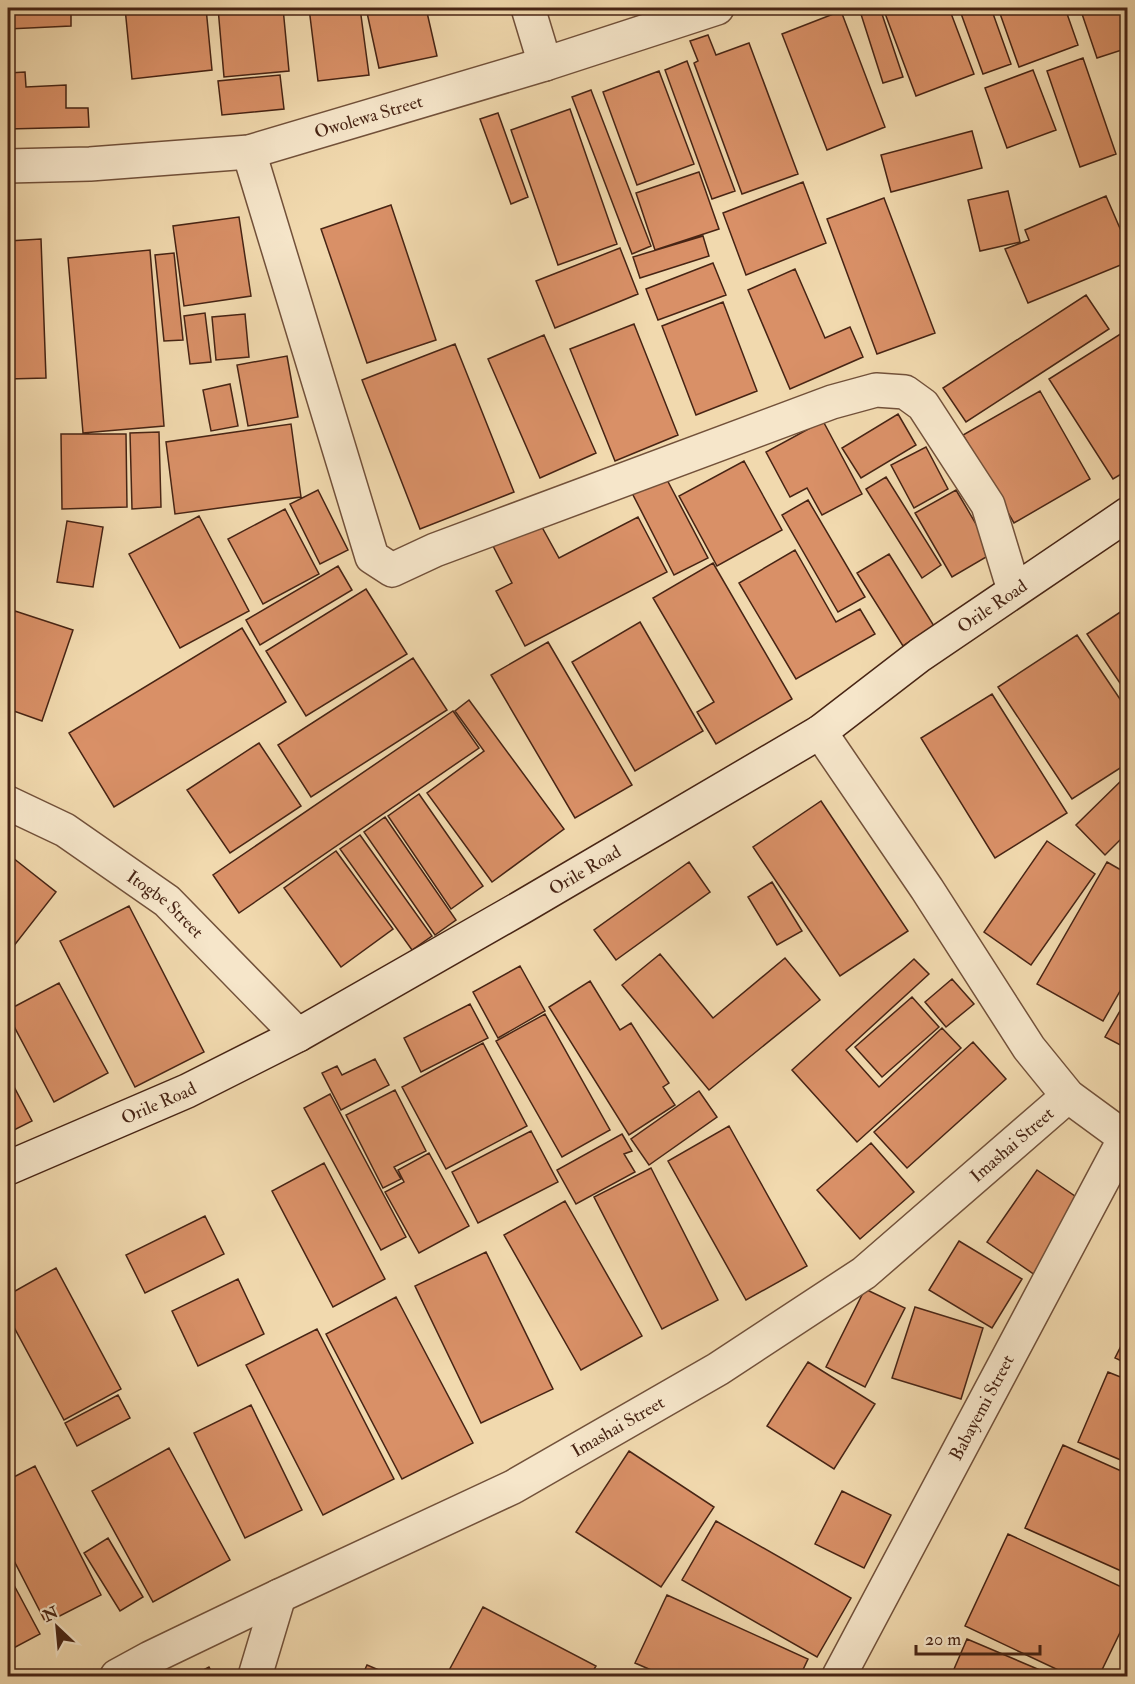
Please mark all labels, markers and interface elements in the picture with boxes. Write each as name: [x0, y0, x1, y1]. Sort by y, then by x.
street label: Owolewa Street: [312, 90, 426, 144]
street label: Orile Road: [953, 575, 1032, 638]
street label: Orile Road: [545, 840, 625, 901]
street label: Itogbe Street: [122, 866, 208, 944]
street label: Orile Road: [118, 1077, 201, 1130]
street label: Imashai Street: [966, 1102, 1059, 1188]
street label: Babayemi Street: [945, 1351, 1020, 1465]
street label: Imashai Street: [568, 1391, 669, 1463]
north arrow: [27, 1597, 87, 1657]
text: N: [39, 1602, 62, 1627]
scale bar: [916, 1618, 1040, 1656]
text: 20 m: [925, 1628, 961, 1651]

